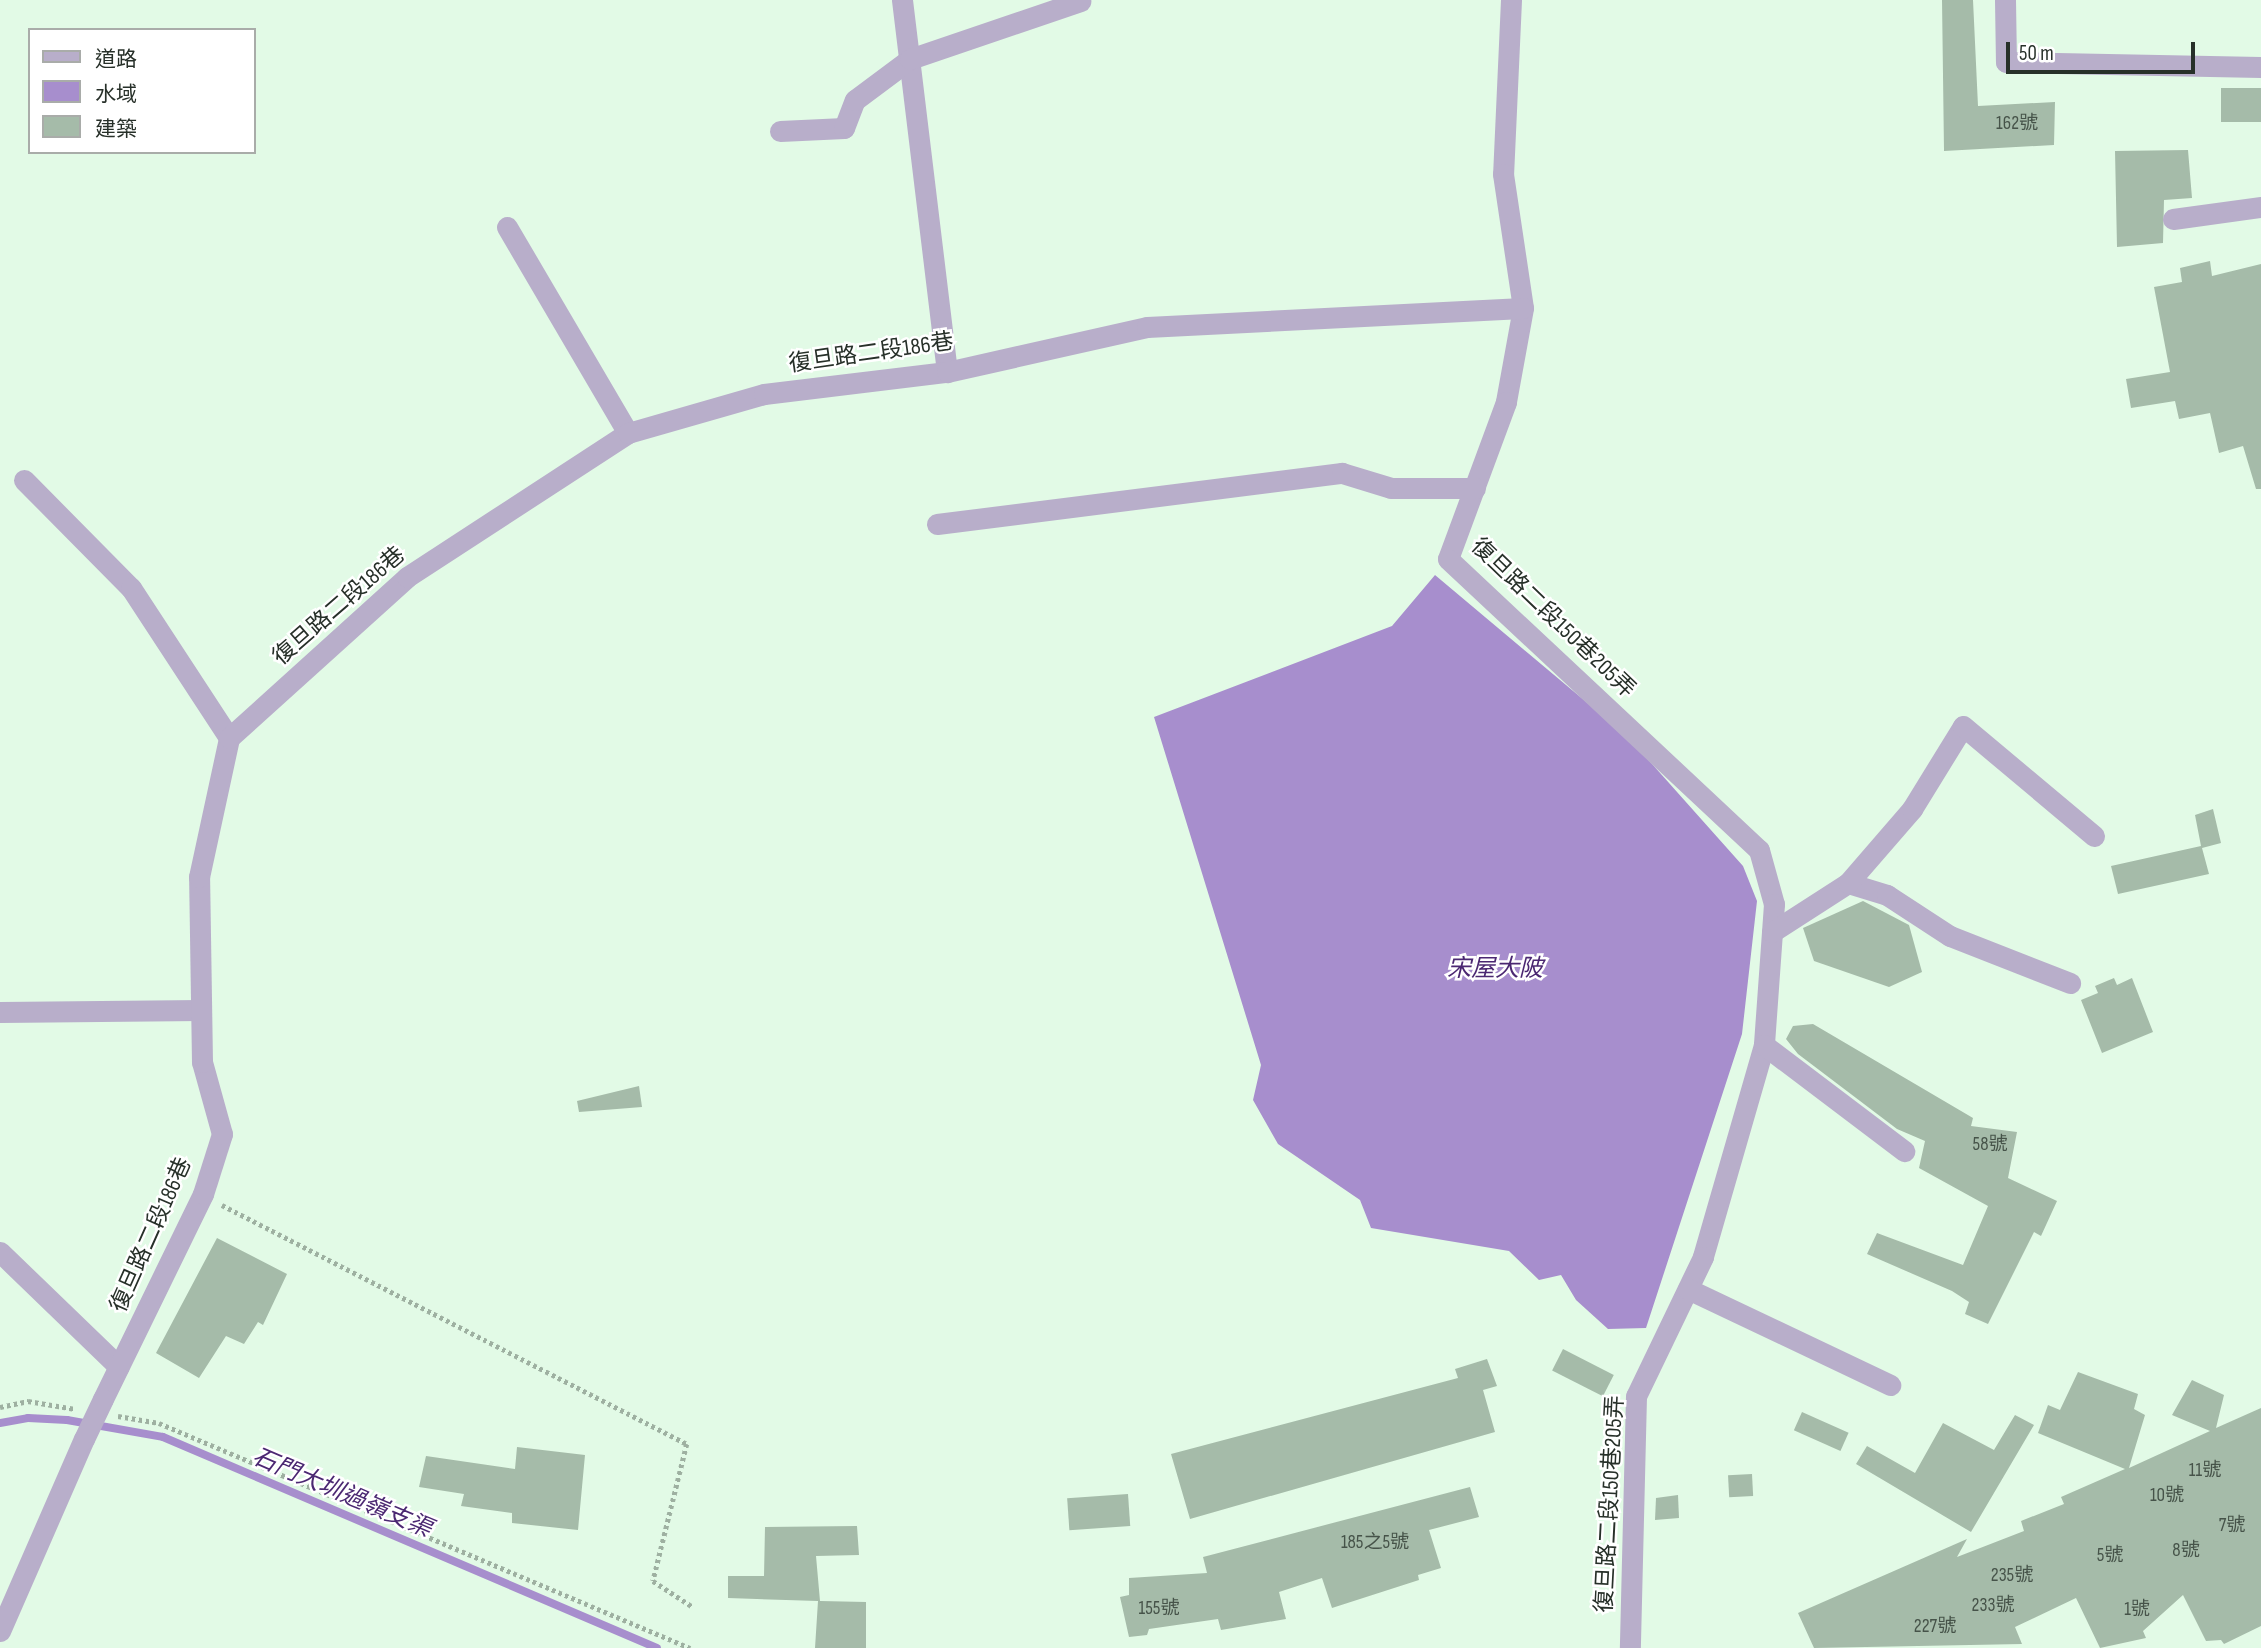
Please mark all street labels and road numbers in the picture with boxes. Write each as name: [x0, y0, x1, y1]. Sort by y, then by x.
street label: 復旦路二段186巷: [787, 328, 955, 378]
street label: 復旦路二段150巷205弄: [1465, 533, 1641, 703]
street label: 復旦路二段186巷: [267, 541, 411, 671]
street label: 復旦路二段186巷: [105, 1153, 197, 1317]
street label: 復旦路二段150巷205弄: [1591, 1395, 1629, 1613]

